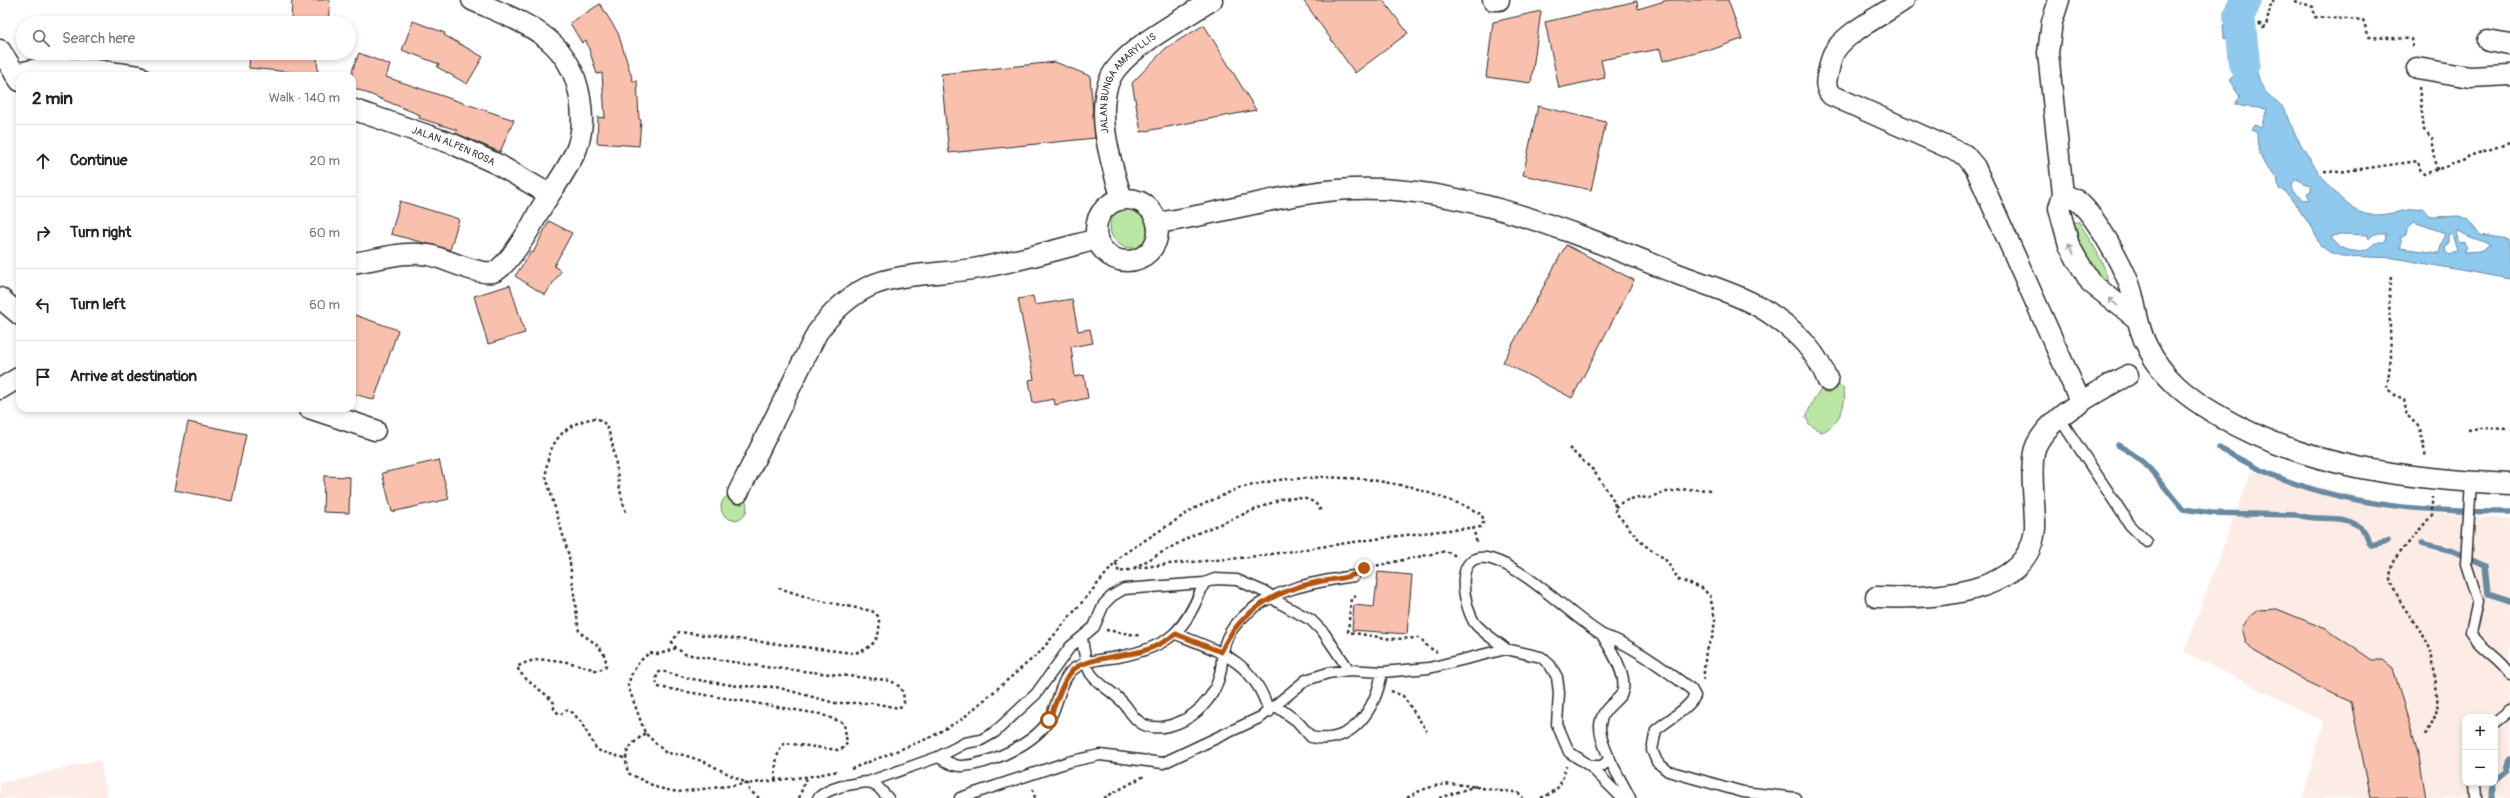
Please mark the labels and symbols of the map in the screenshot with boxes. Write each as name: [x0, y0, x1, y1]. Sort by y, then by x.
street label: JALAN BUNGA AMARYLLIS: [1098, 31, 1159, 134]
street label: JALAN ALPEN ROSA: [410, 124, 497, 169]
one-way arrow: [2067, 243, 2074, 255]
one-way arrow: [2108, 297, 2119, 306]
route end: [1355, 559, 1373, 577]
route start: [1040, 711, 1058, 729]

